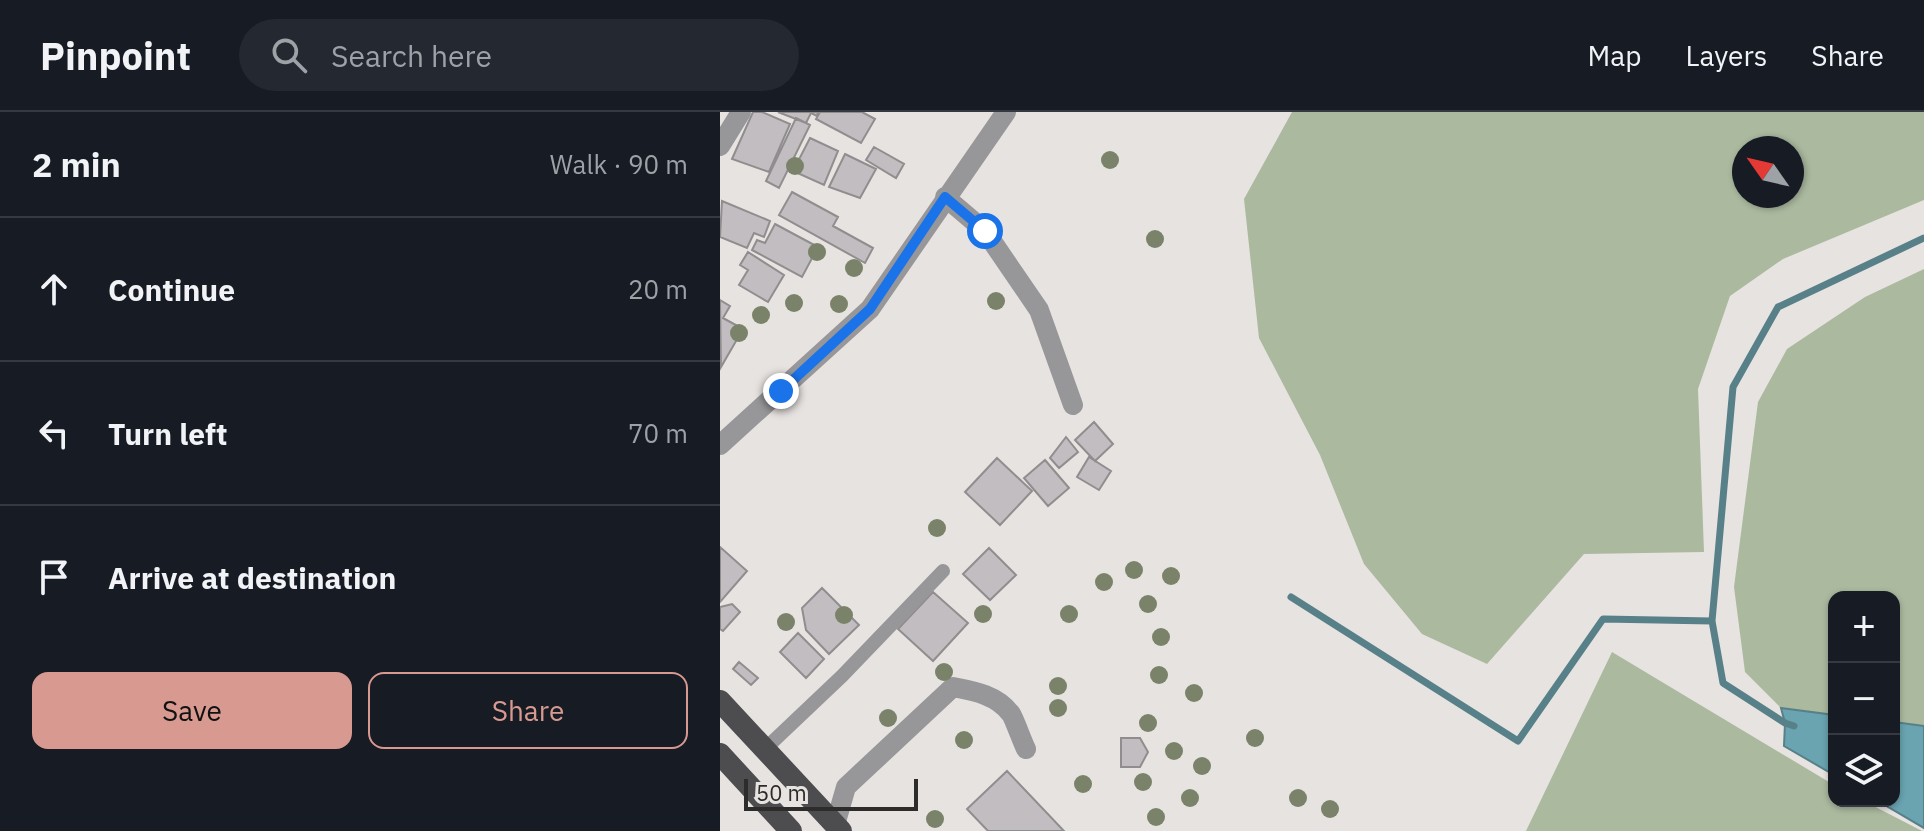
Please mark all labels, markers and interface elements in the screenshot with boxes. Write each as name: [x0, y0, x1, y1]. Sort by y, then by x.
search box: [239, 19, 799, 91]
text: Pinpoint: [40, 31, 191, 80]
icon: search: [267, 33, 311, 77]
text: Search here: [331, 36, 492, 75]
text: Map: [1587, 37, 1641, 74]
text: Layers: [1685, 37, 1767, 74]
text: Share: [1811, 37, 1884, 74]
north arrow: [1732, 136, 1804, 208]
text: 2 min: [32, 142, 121, 186]
text: Walk · 90 m: [550, 147, 688, 181]
route start: [967, 213, 1003, 249]
icon: ahead: [32, 267, 76, 311]
text: Continue: [108, 270, 235, 309]
text: 20 m: [628, 272, 688, 306]
route end: [763, 373, 799, 409]
icon: left: [32, 411, 76, 455]
text: Turn left: [108, 414, 227, 453]
text: 70 m: [628, 416, 688, 450]
icon: arrive: [32, 555, 76, 599]
text: Arrive at destination: [108, 558, 396, 597]
map controls: [1828, 591, 1900, 807]
button: +: [1828, 591, 1900, 663]
button: −: [1828, 663, 1900, 735]
button: Save: [32, 672, 352, 749]
button: Share: [368, 672, 688, 749]
button: layers: [1828, 735, 1900, 807]
scale bar: [744, 775, 918, 811]
text: 50 m: [756, 778, 807, 807]

